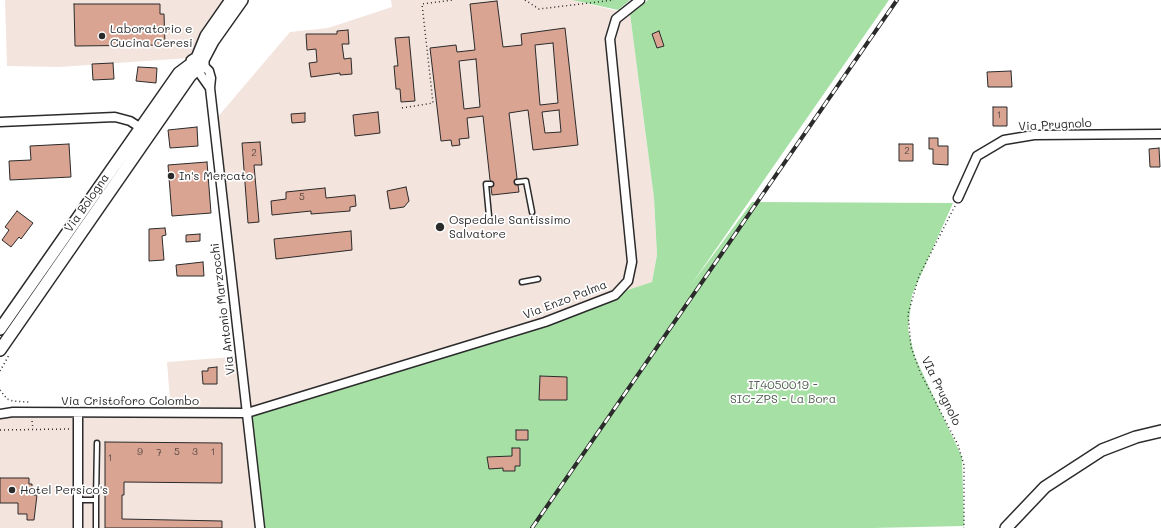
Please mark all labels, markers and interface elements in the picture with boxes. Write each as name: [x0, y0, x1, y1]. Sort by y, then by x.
place label: Laboratorio e Cucina Ceresi: [110, 22, 193, 50]
marker: Laboratorio e Cucina Ceresi: [97, 31, 107, 41]
house number: 1: [997, 109, 1001, 121]
street label: Via Prugnolo: [1018, 116, 1092, 134]
house number: 2: [904, 145, 910, 157]
house number: 2: [251, 147, 257, 159]
place label: In's Mercato: [179, 169, 253, 183]
street label: Via Bologna: [61, 171, 113, 235]
marker: In's Mercato: [166, 171, 176, 181]
house number: 5: [299, 191, 305, 203]
place label: Ospedale Santissimo Salvatore: [449, 213, 570, 241]
marker: Ospedale Santissimo Salvatore: [434, 221, 446, 233]
street label: Via Antonio Marzocchi: [208, 242, 238, 376]
street label: Via Enzo Palma: [521, 277, 609, 323]
street label: VIa Prugnolo: [918, 354, 964, 428]
park label: IT4050019 - SIC-ZPS - La Bora: [730, 378, 836, 406]
street label: Via Cristoforo Colombo: [61, 394, 199, 408]
house number: 9: [137, 446, 143, 458]
house number: 5: [174, 446, 180, 458]
house number: 3: [192, 446, 198, 458]
house number: 1: [211, 446, 215, 458]
house number: 7: [156, 447, 162, 459]
house number: 1: [108, 452, 112, 464]
place label: Hotel Persico's: [20, 483, 108, 497]
marker: Hotel Persico's: [7, 485, 17, 495]

